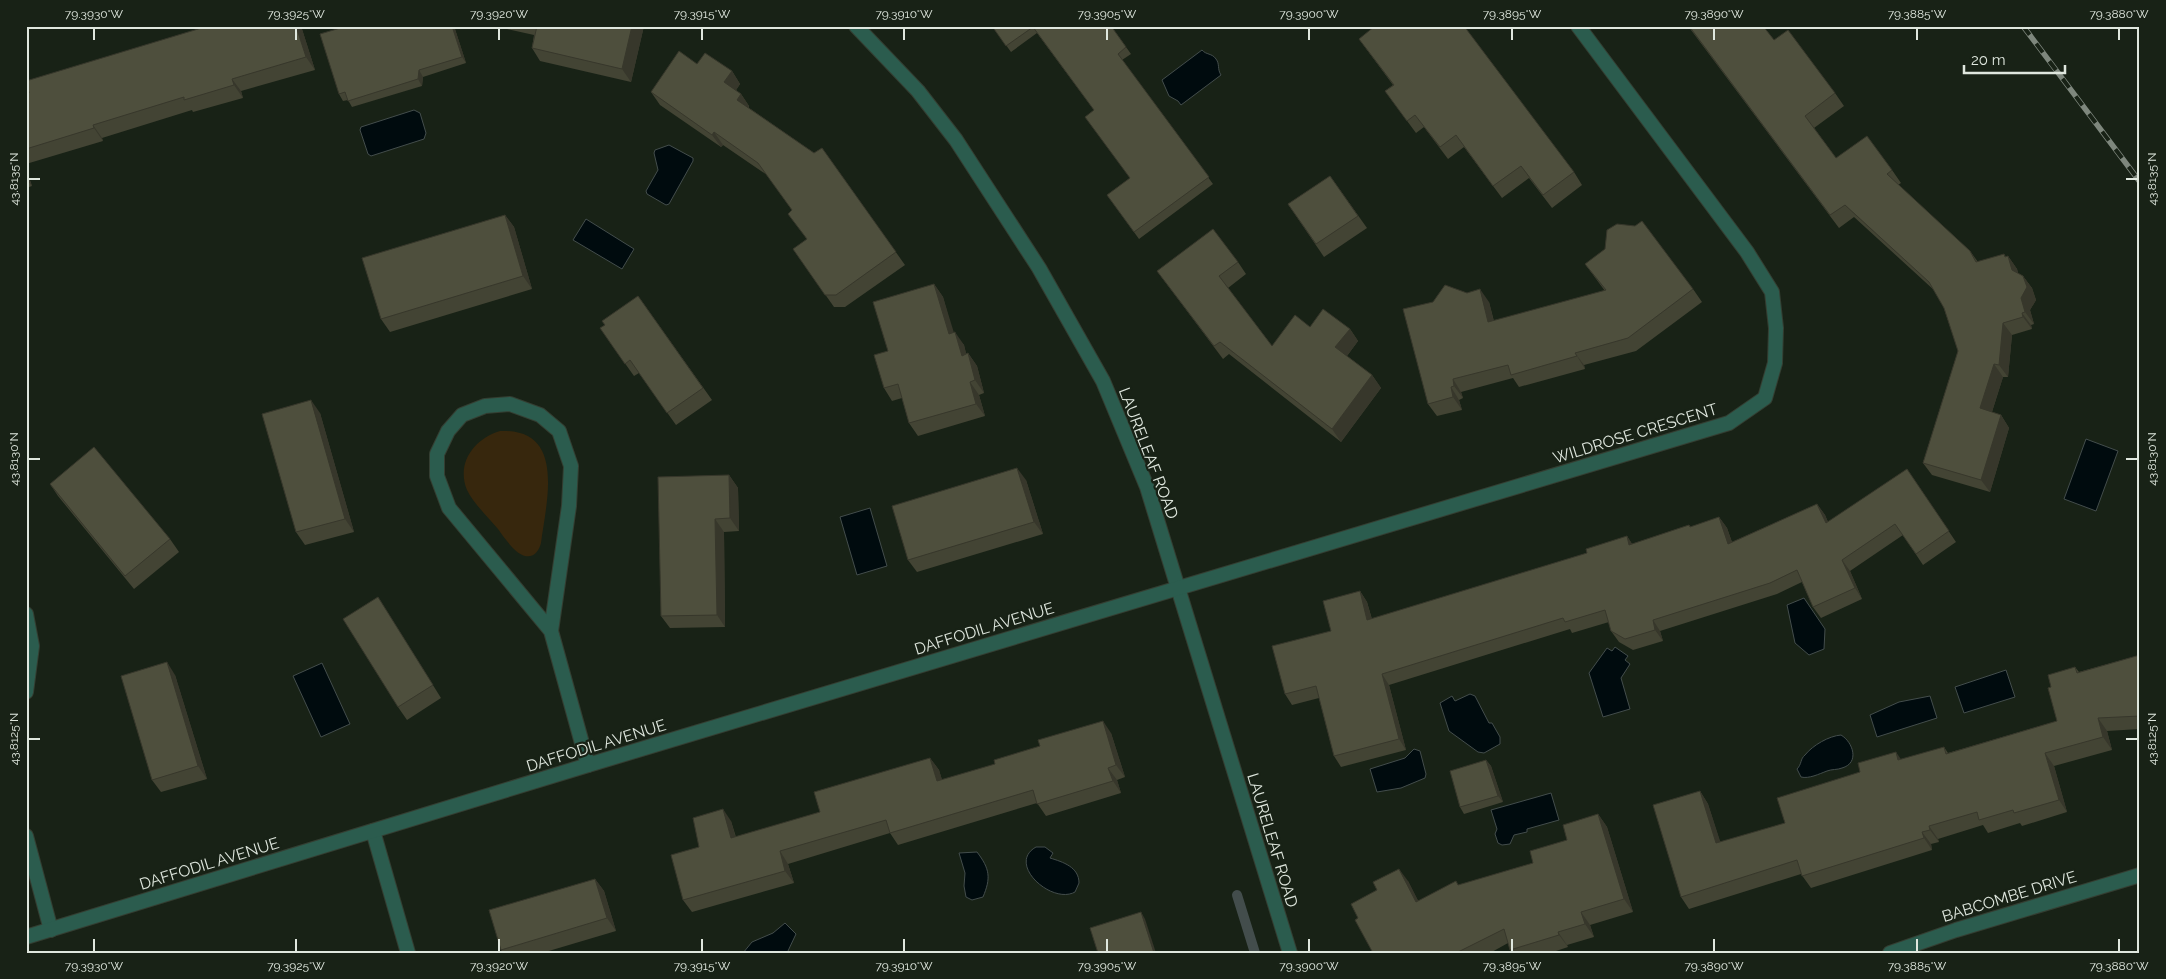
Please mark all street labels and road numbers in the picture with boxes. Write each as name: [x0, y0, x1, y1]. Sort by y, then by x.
street label: LAURELEAF ROAD: [1115, 385, 1182, 522]
street label: WILDROSE CRESCENT: [1551, 399, 1720, 468]
street label: DAFFODIL AVENUE: [912, 598, 1057, 659]
street label: DAFFODIL AVENUE: [524, 715, 669, 776]
street label: LAURELEAF ROAD: [1243, 771, 1302, 910]
street label: DAFFODIL AVENUE: [137, 833, 282, 894]
street label: BABCOMBE DRIVE: [1940, 867, 2079, 926]

